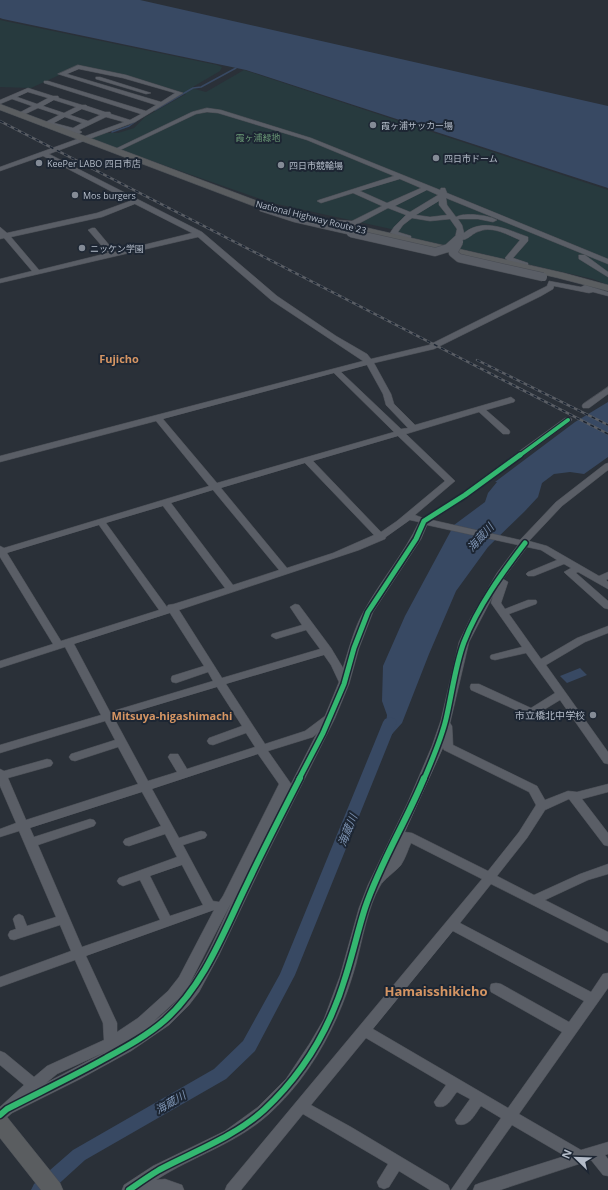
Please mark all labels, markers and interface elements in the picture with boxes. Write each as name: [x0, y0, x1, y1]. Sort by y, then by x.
place label: 霞ヶ浦サッカー場: [381, 119, 453, 132]
marker: 霞ヶ浦サッカー場: [368, 120, 378, 130]
park label: 霞ヶ浦緑地: [235, 131, 281, 144]
place label: 四日市ドーム: [444, 152, 498, 165]
marker: 四日市ドーム: [431, 153, 441, 163]
place label: KeePer LABO 四日市店: [47, 157, 141, 170]
marker: KeePer LABO 四日市店: [34, 158, 44, 168]
place label: 四日市競輪場: [289, 159, 343, 172]
marker: 四日市競輪場: [276, 160, 286, 170]
place label: Mos burgers: [83, 189, 136, 202]
marker: Mos burgers: [70, 190, 80, 200]
street label: National Highway Route 23: [254, 197, 368, 237]
place label: ニッケン学園: [90, 242, 144, 255]
marker: ニッケン学園: [77, 243, 87, 253]
district label: Fujicho: [99, 351, 139, 366]
water label: 海蔵川: [463, 519, 497, 554]
district label: Mitsuya-higashimachi: [112, 708, 232, 723]
place label: 市立橋北中学校: [515, 708, 585, 722]
marker: 市立橋北中学校: [588, 710, 598, 720]
water label: 海蔵川: [334, 811, 361, 848]
district label: Hamaisshikicho: [384, 982, 488, 1000]
water label: 海蔵川: [152, 1087, 189, 1117]
north arrow: [556, 1138, 596, 1178]
text: N: [558, 1147, 575, 1161]

